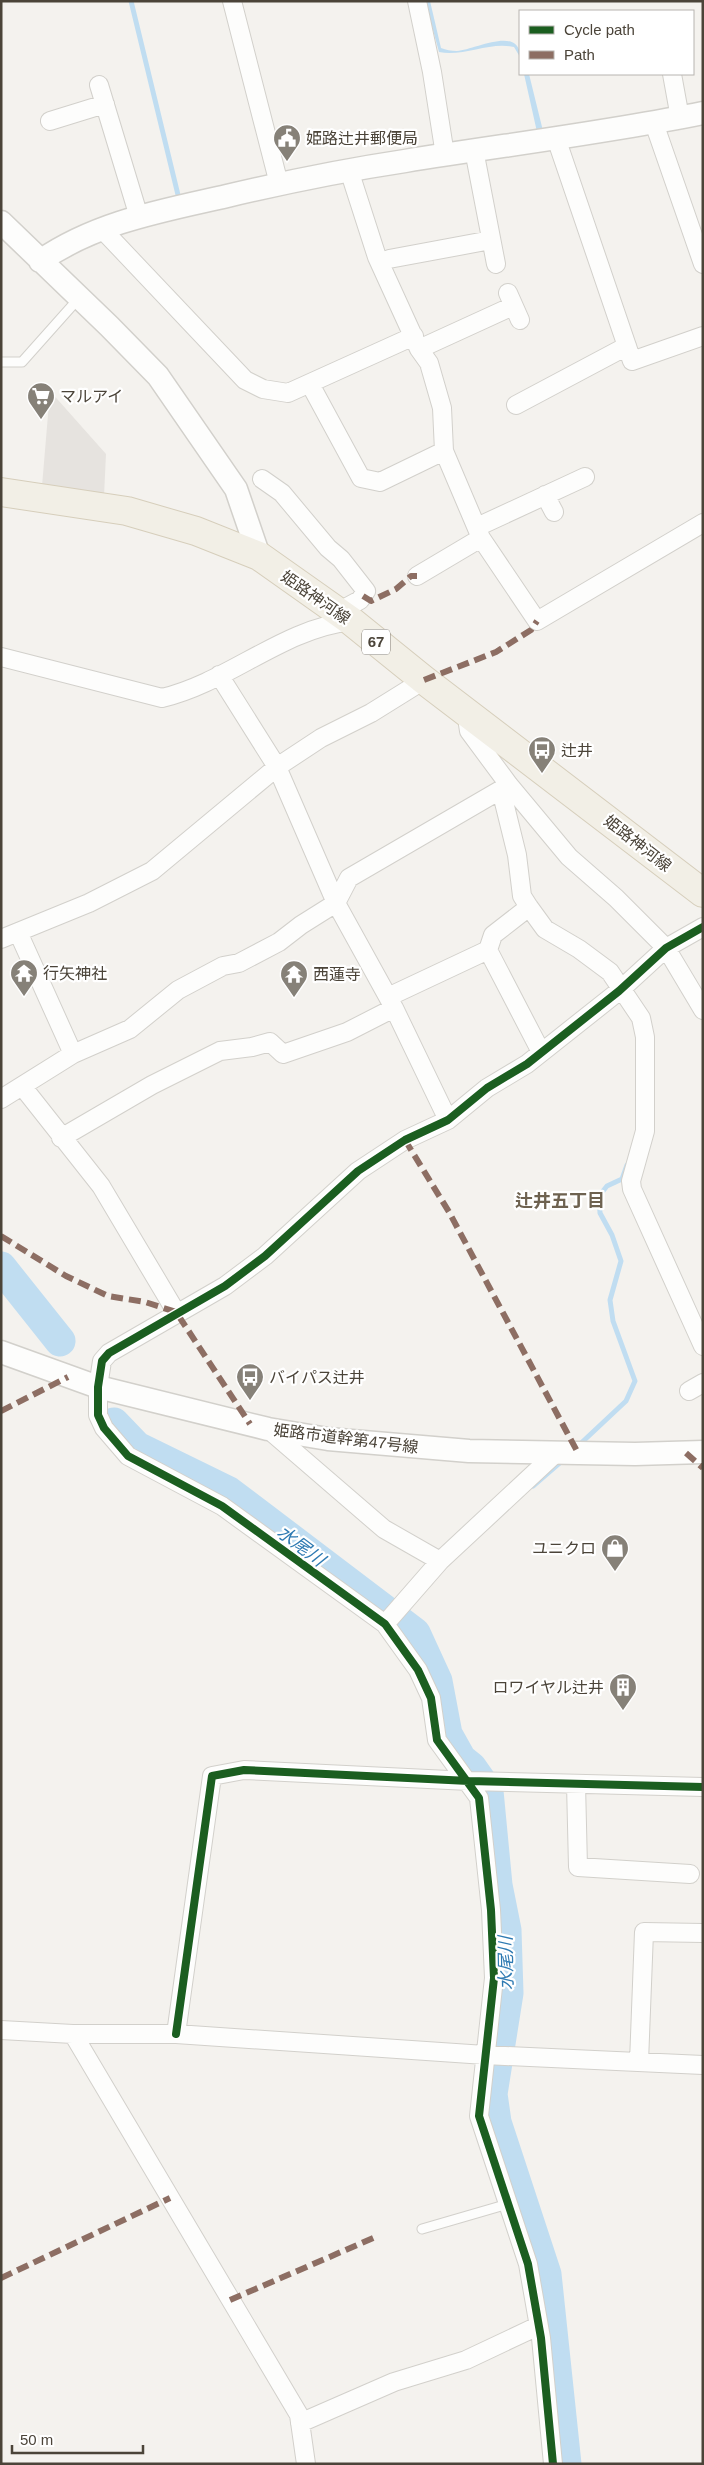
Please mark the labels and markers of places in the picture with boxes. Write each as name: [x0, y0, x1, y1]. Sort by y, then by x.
public building icon: 姫路辻井郵便局: [272, 123, 302, 162]
place label: 姫路辻井郵便局: [306, 130, 418, 147]
supermarket icon: マルアイ: [26, 381, 56, 420]
place label: マルアイ: [60, 388, 123, 405]
bus stop icon: 辻井: [527, 735, 557, 774]
place label: 辻井: [561, 742, 593, 759]
temple icon: 行矢神社: [9, 958, 39, 997]
temple icon: 西蓮寺: [279, 959, 309, 998]
place label: 行矢神社: [43, 965, 107, 982]
place label: 西蓮寺: [313, 966, 361, 983]
bus stop icon: バイパス辻井: [235, 1362, 265, 1401]
place label: バイパス辻井: [269, 1369, 365, 1386]
shop icon: ユニクロ: [600, 1533, 630, 1572]
place label: ユニクロ: [532, 1540, 596, 1557]
building icon: ロワイヤル辻井: [608, 1672, 638, 1711]
place label: ロワイヤル辻井: [492, 1679, 604, 1696]

